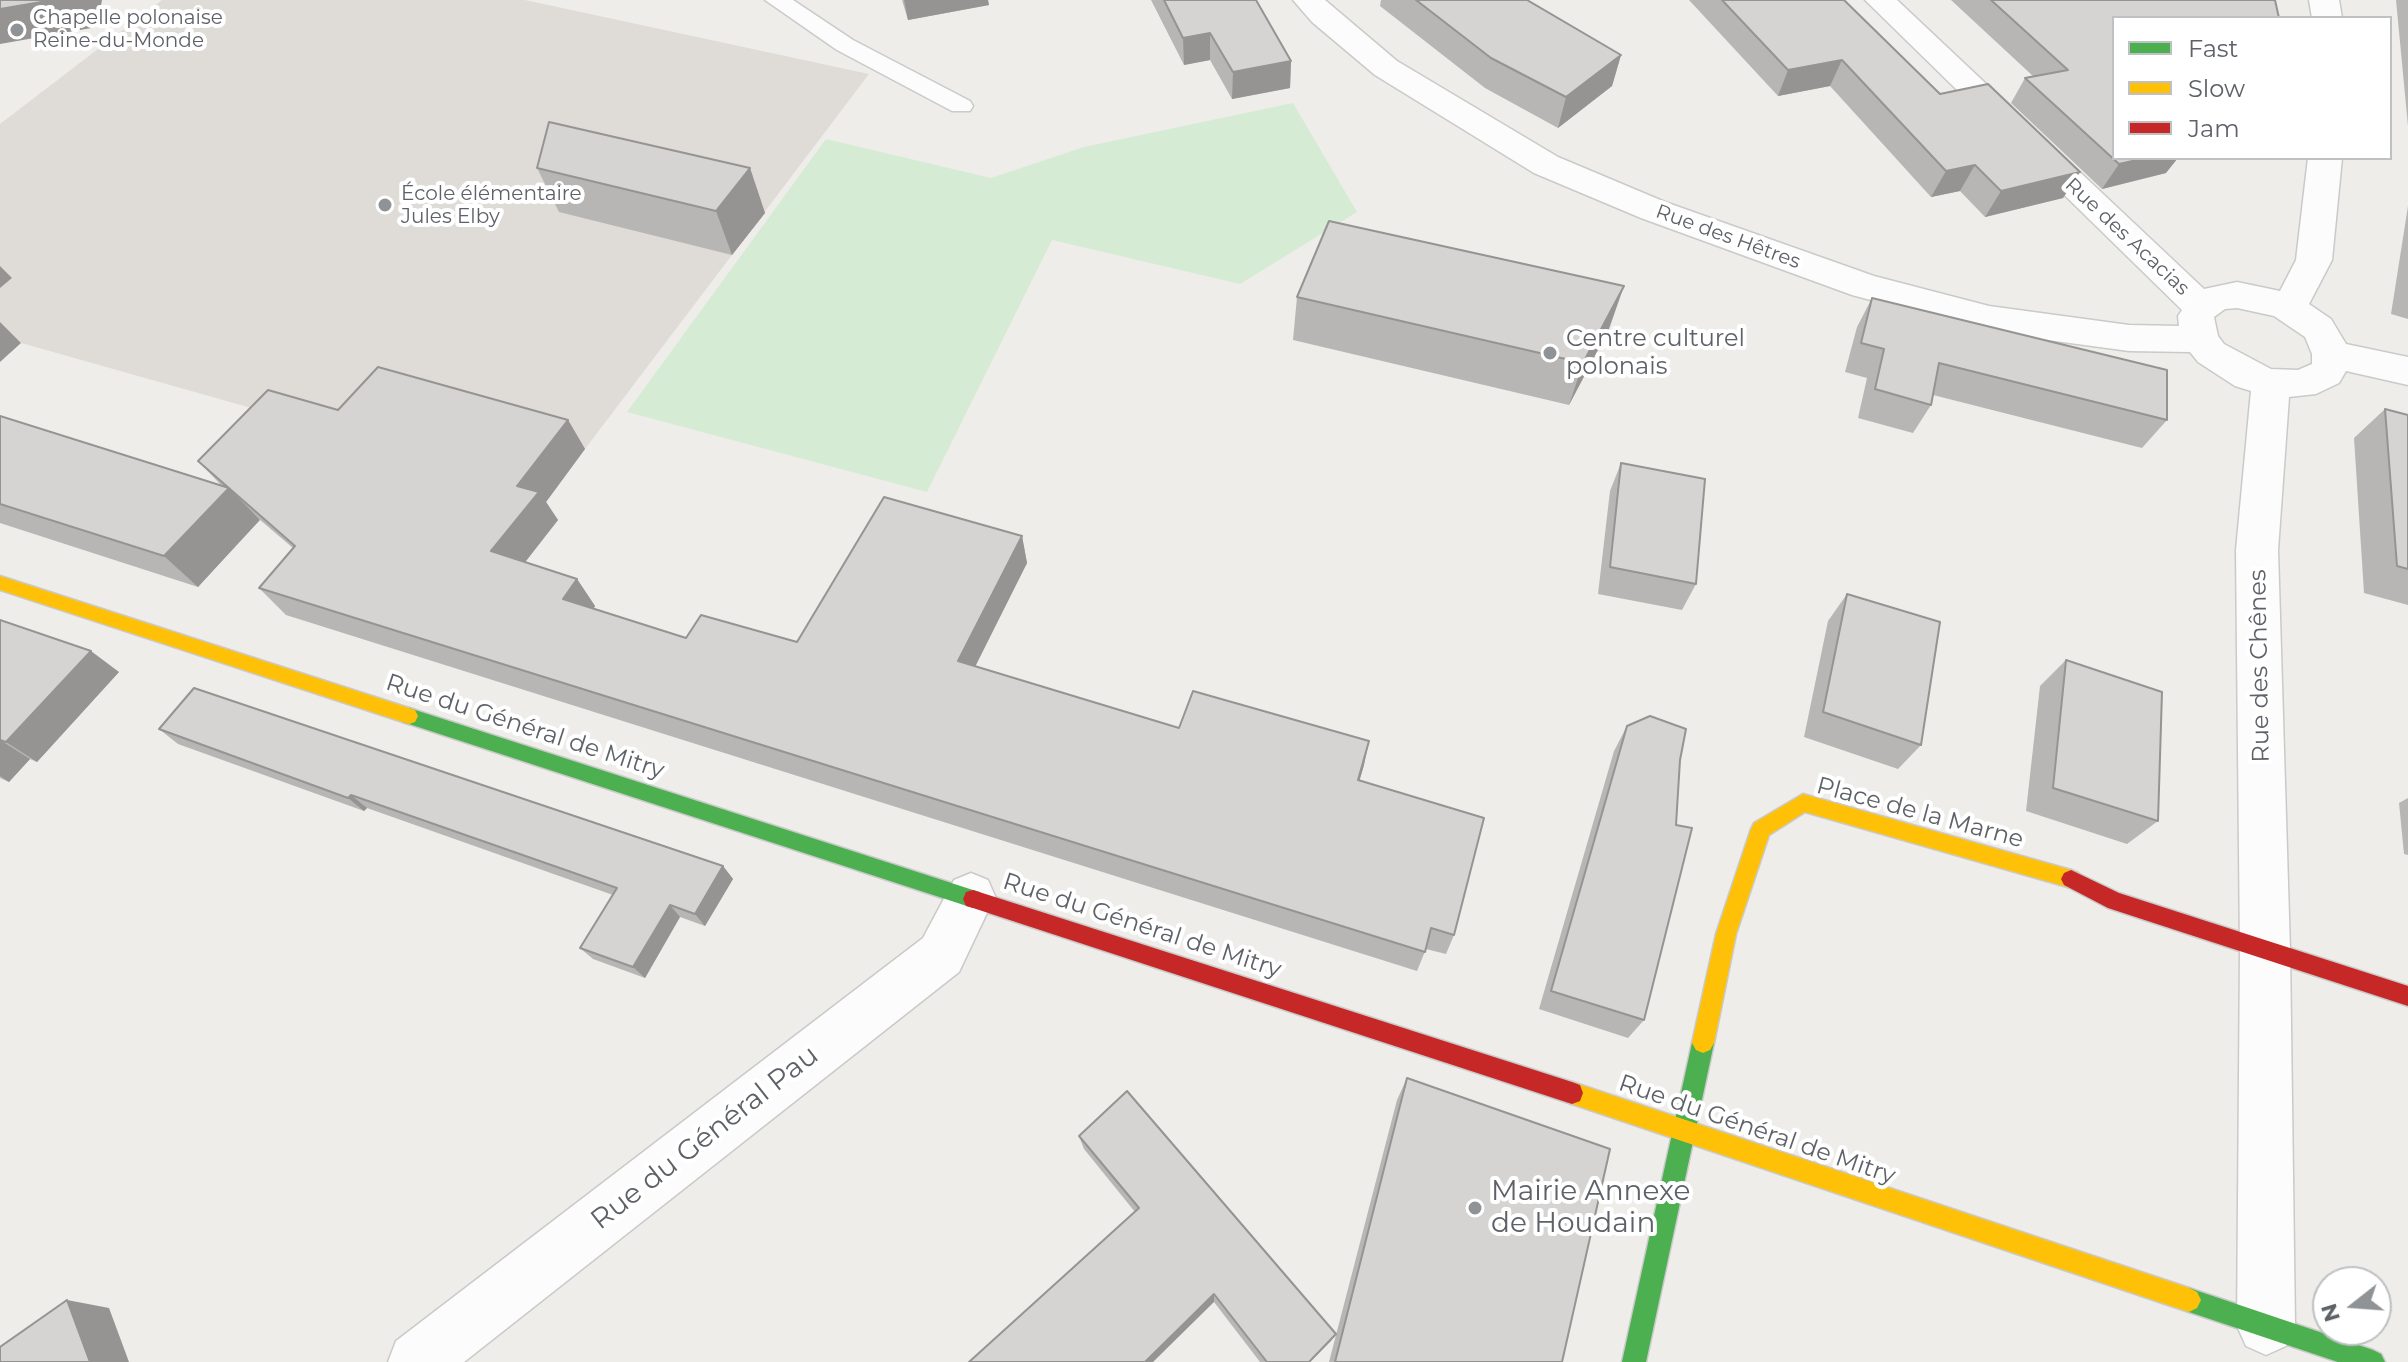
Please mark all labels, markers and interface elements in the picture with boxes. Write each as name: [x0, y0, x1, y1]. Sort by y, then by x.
place label: Chapelle polonaise Reine-du-Monde: [33, 6, 223, 53]
legend: [2112, 16, 2392, 160]
marker: Chapelle polonaise Reine-du-Monde: [8, 21, 26, 39]
text: Fast: [2188, 34, 2238, 63]
text: Slow: [2188, 74, 2245, 103]
text: Jam: [2188, 114, 2240, 143]
street label: Rue des Acacias: [2060, 173, 2194, 301]
place label: École élémentaire Jules Elby: [401, 182, 582, 229]
marker: École élémentaire Jules Elby: [376, 196, 394, 214]
street label: Rue des Hêtres: [1653, 200, 1803, 274]
place label: Centre culturel polonais: [1566, 325, 1745, 381]
marker: Centre culturel polonais: [1541, 344, 1559, 362]
street label: Rue des Chênes: [2244, 569, 2276, 763]
street label: Rue du Général de Mitry: [382, 668, 668, 786]
street label: Place de la Marne: [1813, 772, 2027, 854]
street label: Rue du Général de Mitry: [999, 867, 1285, 985]
street label: Rue du Général Pau: [585, 1039, 825, 1237]
street label: Rue du Général de Mitry: [1615, 1069, 1899, 1191]
place label: Mairie Annexe de Houdain: [1491, 1175, 1690, 1241]
marker: Mairie Annexe de Houdain: [1466, 1199, 1484, 1217]
north arrow: [2312, 1266, 2392, 1346]
text: N: [2315, 1300, 2346, 1325]

